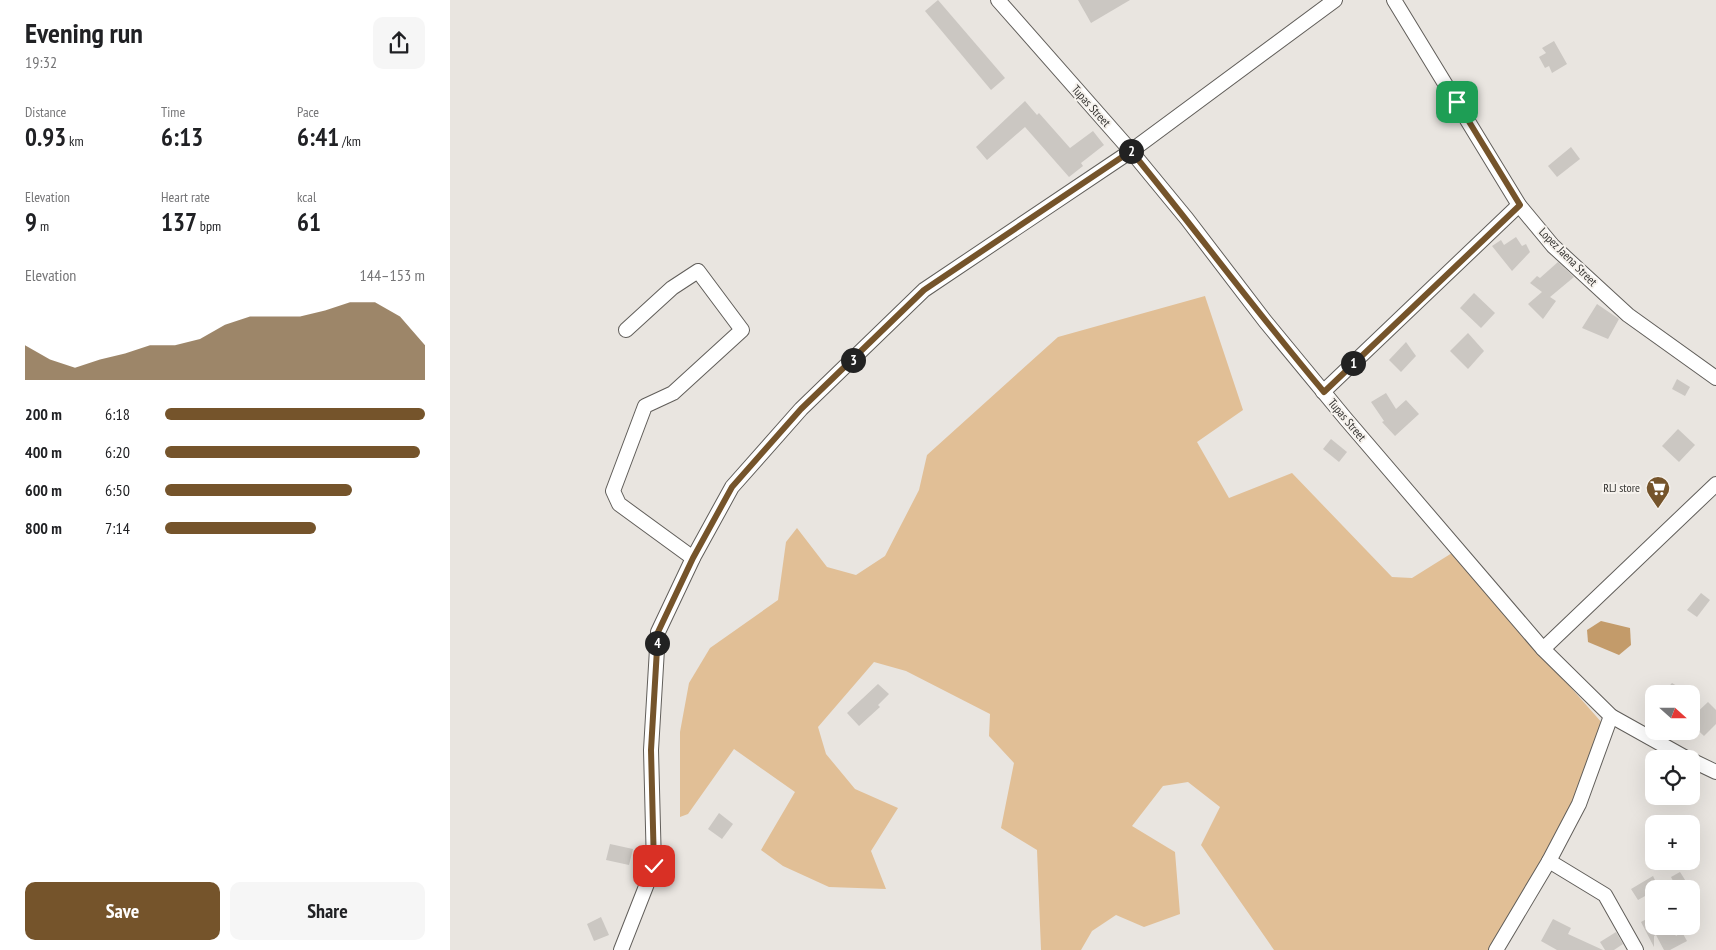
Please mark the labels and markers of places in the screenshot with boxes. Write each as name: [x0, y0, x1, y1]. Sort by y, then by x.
pin: [1436, 81, 1478, 123]
pin: 2: [1118, 138, 1144, 164]
pin: 3: [840, 348, 866, 372]
pin: 1: [1340, 350, 1366, 376]
supermarket icon: RLJ store: [1645, 475, 1671, 509]
place label: RLJ store: [1603, 480, 1640, 495]
pin: 4: [644, 630, 670, 656]
pin: [633, 845, 675, 887]

